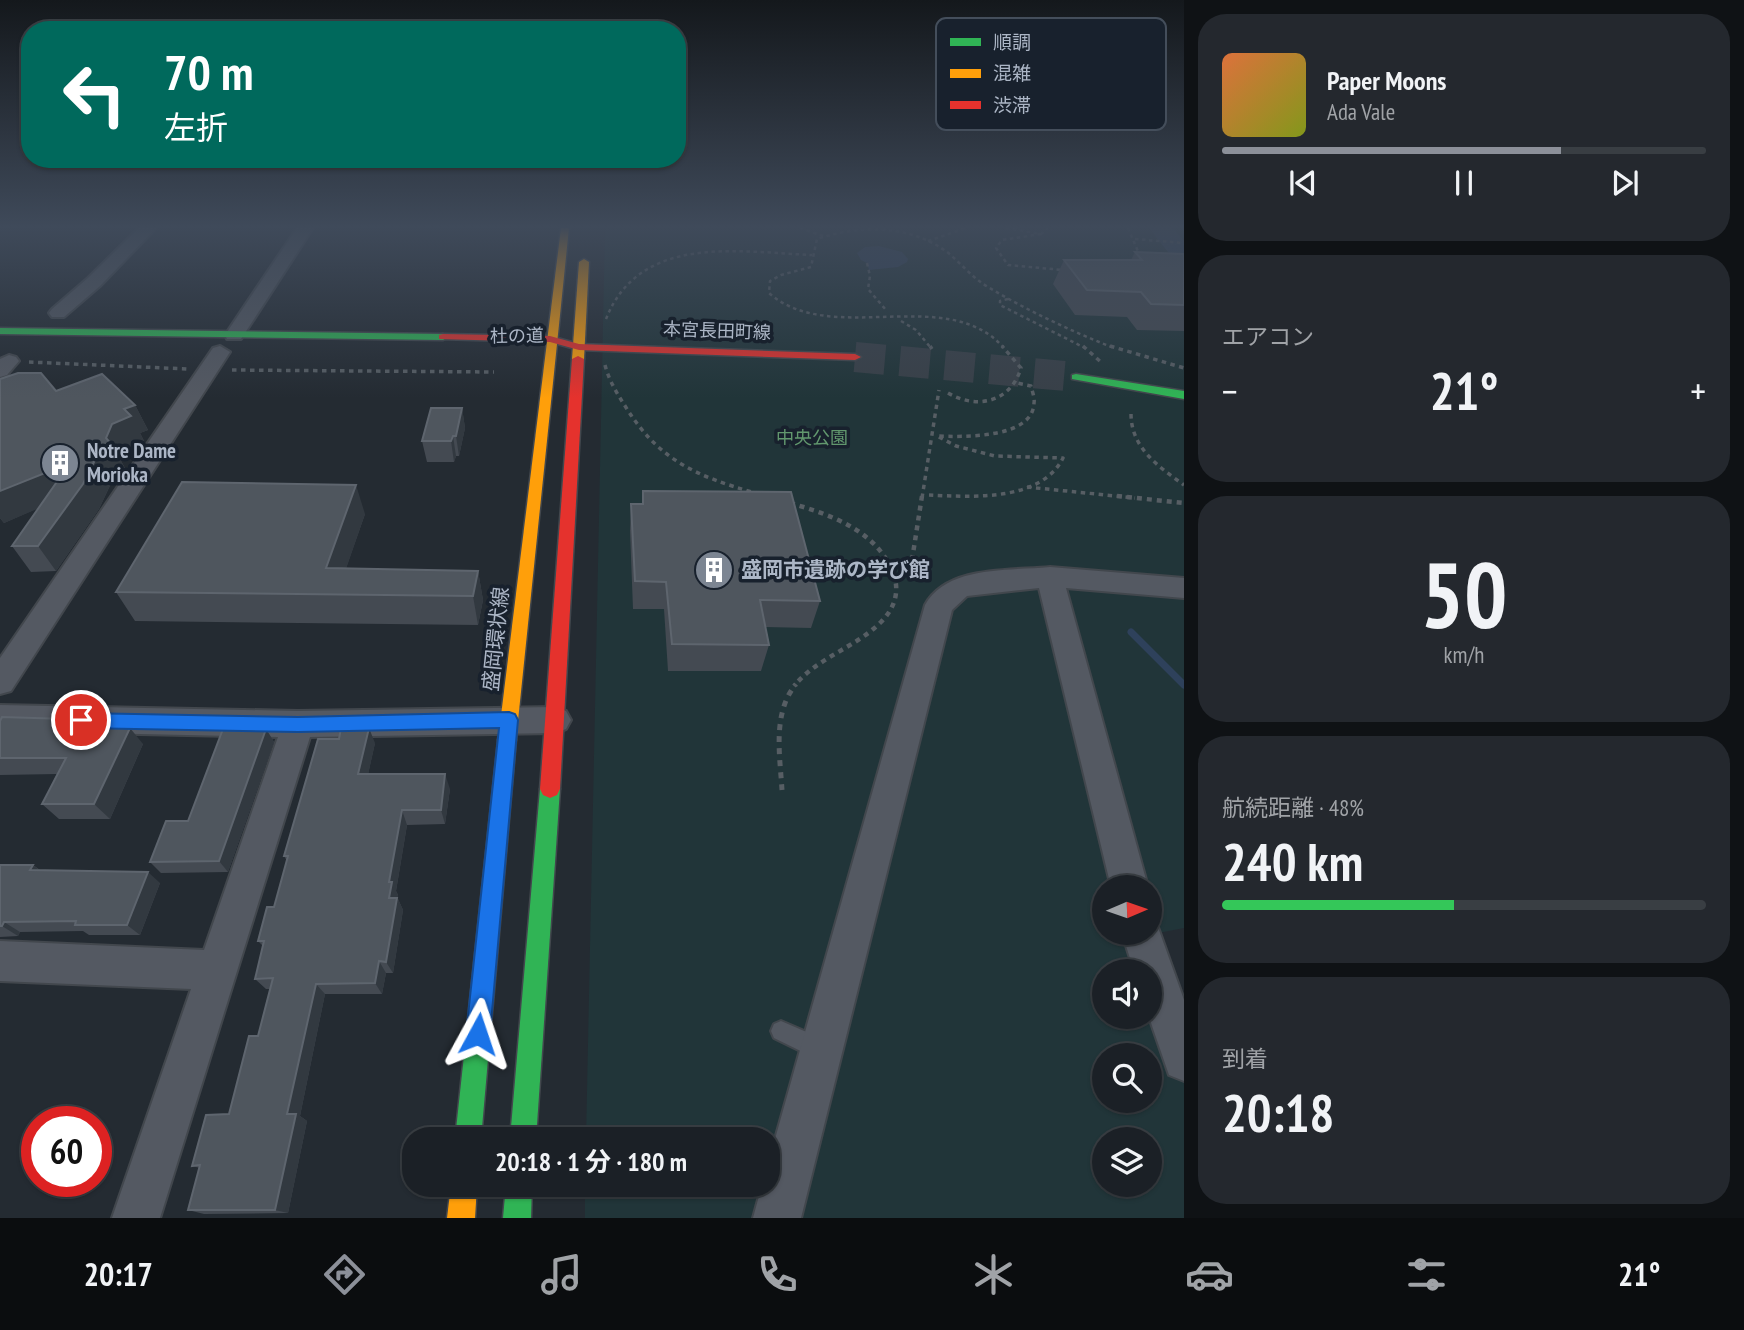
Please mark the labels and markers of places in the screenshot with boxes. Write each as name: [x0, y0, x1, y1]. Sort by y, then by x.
place label: Notre Dame Morioka: [87, 437, 176, 488]
building icon: Notre Dame Morioka: [39, 442, 81, 484]
building icon: 盛岡市遺跡の学び館: [693, 549, 735, 591]
place label: 盛岡市遺跡の学び館: [741, 556, 930, 583]
pin: [51, 690, 111, 750]

